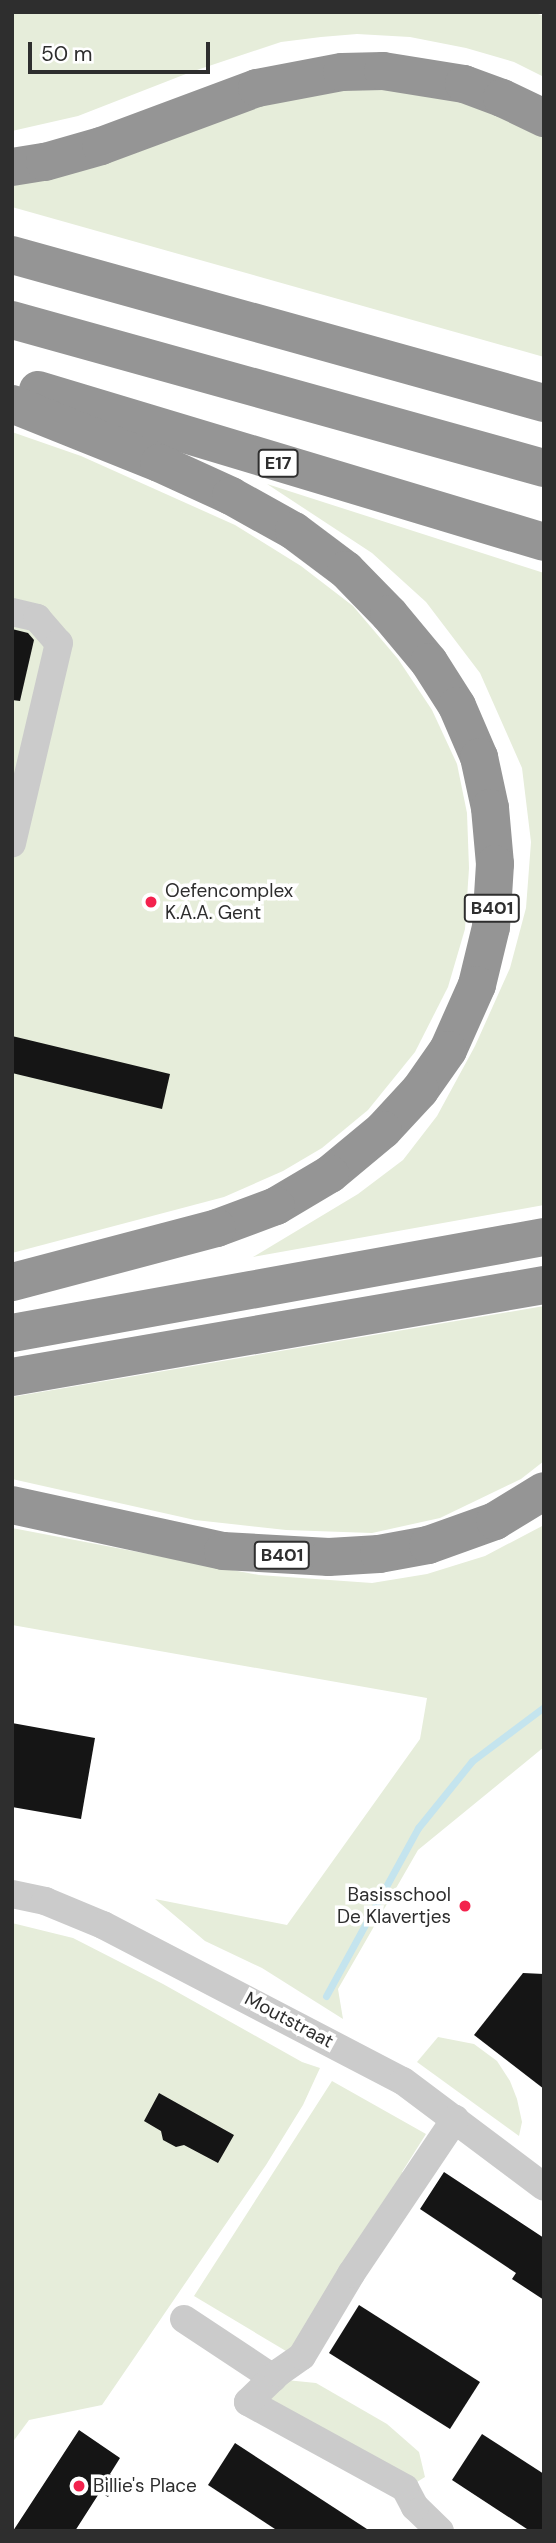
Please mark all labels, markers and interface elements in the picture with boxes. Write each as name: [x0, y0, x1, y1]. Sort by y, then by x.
scale bar: [32, 28, 214, 72]
text: 50 m: [41, 40, 92, 68]
road number: E17: [257, 448, 299, 477]
place label: Oefencomplex K.A.A. Gent: [165, 880, 293, 924]
marker: Oefencomplex K.A.A. Gent: [143, 894, 159, 910]
road number: B401: [462, 894, 522, 923]
road number: B401: [252, 1540, 312, 1570]
place label: Basisschool De Klavertjes: [337, 1884, 451, 1928]
marker: Basisschool De Klavertjes: [457, 1898, 473, 1914]
street label: Moutstraat: [241, 1987, 337, 2053]
place label: Billie's Place: [93, 2475, 197, 2497]
marker: Billie's Place: [71, 2478, 87, 2494]

